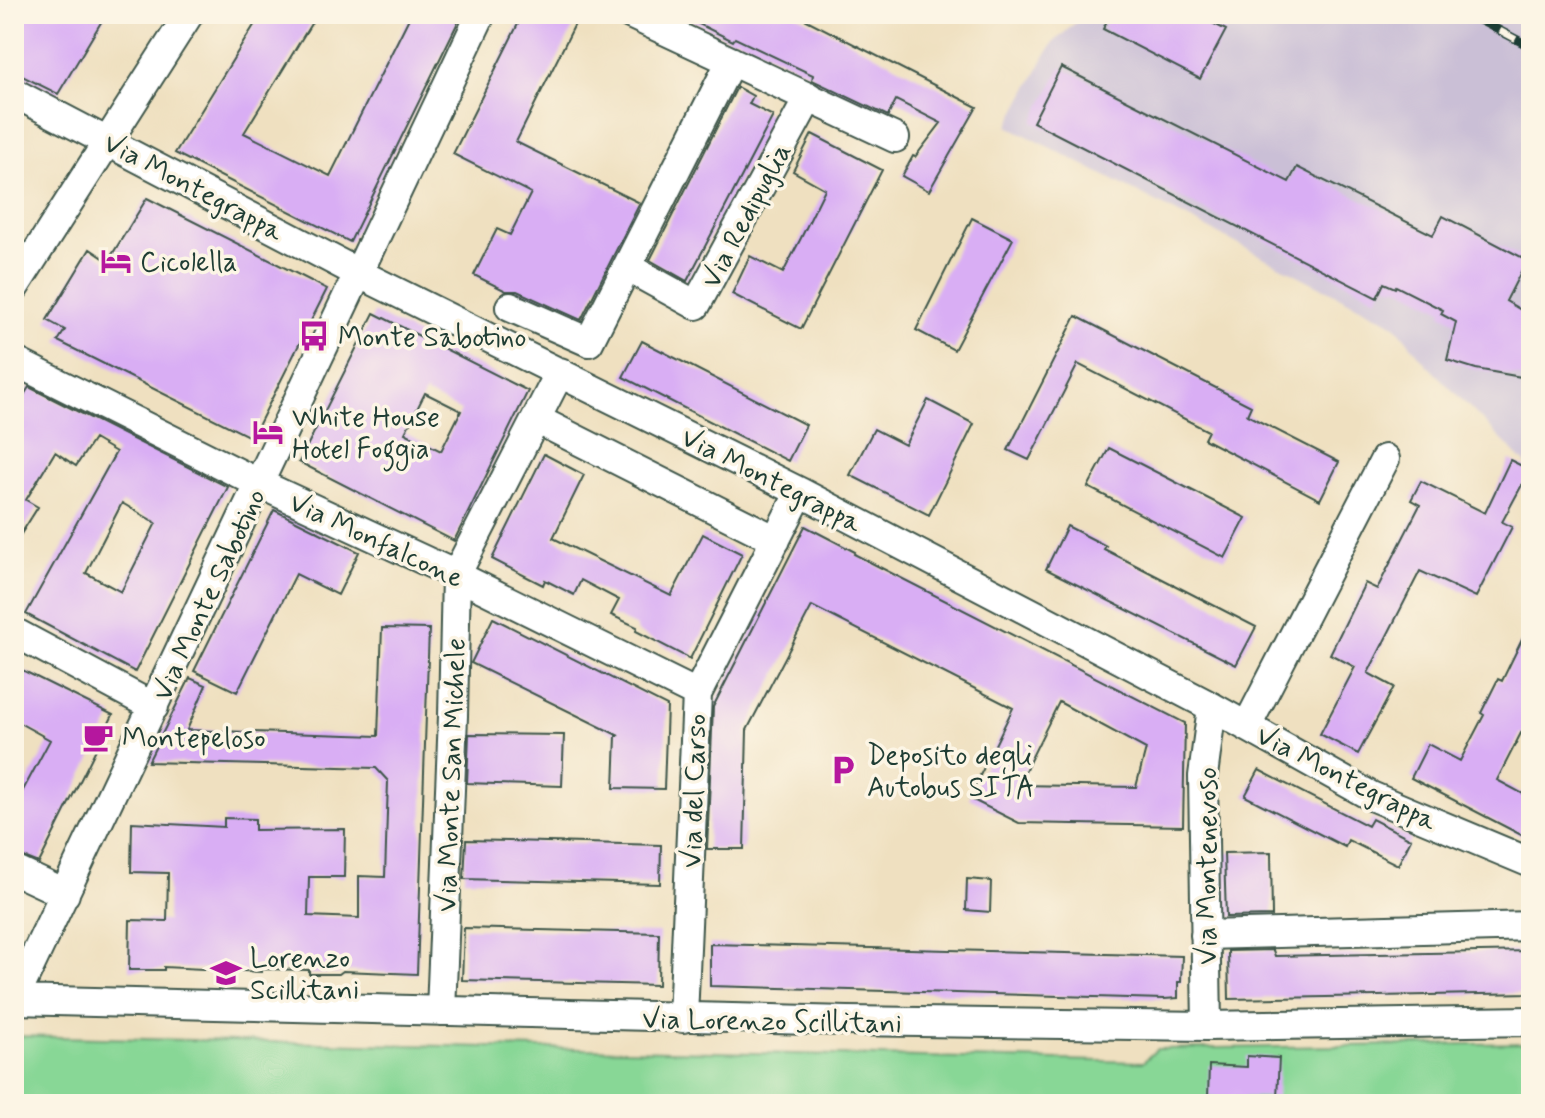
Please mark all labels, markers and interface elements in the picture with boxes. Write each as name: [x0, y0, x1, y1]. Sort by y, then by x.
street label: Via Montegrappa: [97, 125, 289, 251]
street label: Via Redipuglia: [693, 137, 801, 295]
hotel icon: Cicolella: [99, 244, 133, 278]
place label: Cicolella: [140, 245, 237, 282]
bus stop icon: Monte Sabotino: [297, 319, 331, 353]
place label: Monte Sabotino: [338, 320, 526, 357]
place label: White House Hotel Foggia: [292, 400, 440, 472]
hotel icon: White House Hotel Foggia: [251, 415, 285, 449]
street label: Via Montegrappa: [674, 420, 868, 543]
street label: Via Monte Sabotino: [145, 483, 276, 707]
street label: Via Monfalcone: [283, 485, 469, 598]
street label: Via Monte San Michele: [429, 637, 476, 913]
street label: Via del Carso: [674, 713, 717, 869]
street label: Via Montegrappa: [1249, 718, 1443, 841]
cafe icon: Montepeloso: [81, 720, 115, 754]
place label: Montepeloso: [122, 721, 266, 758]
place label: Deposito degli Autobus SITA: [867, 738, 1035, 807]
parking icon: Deposito degli Autobus SITA: [826, 753, 860, 787]
street label: Via Montenevoso: [1190, 767, 1227, 965]
place label: Lorenzo Scillitani: [250, 941, 359, 1010]
school or university icon: Lorenzo Scillitani: [209, 956, 243, 990]
street label: Via Lorenzo Scillitani: [642, 1002, 902, 1043]

